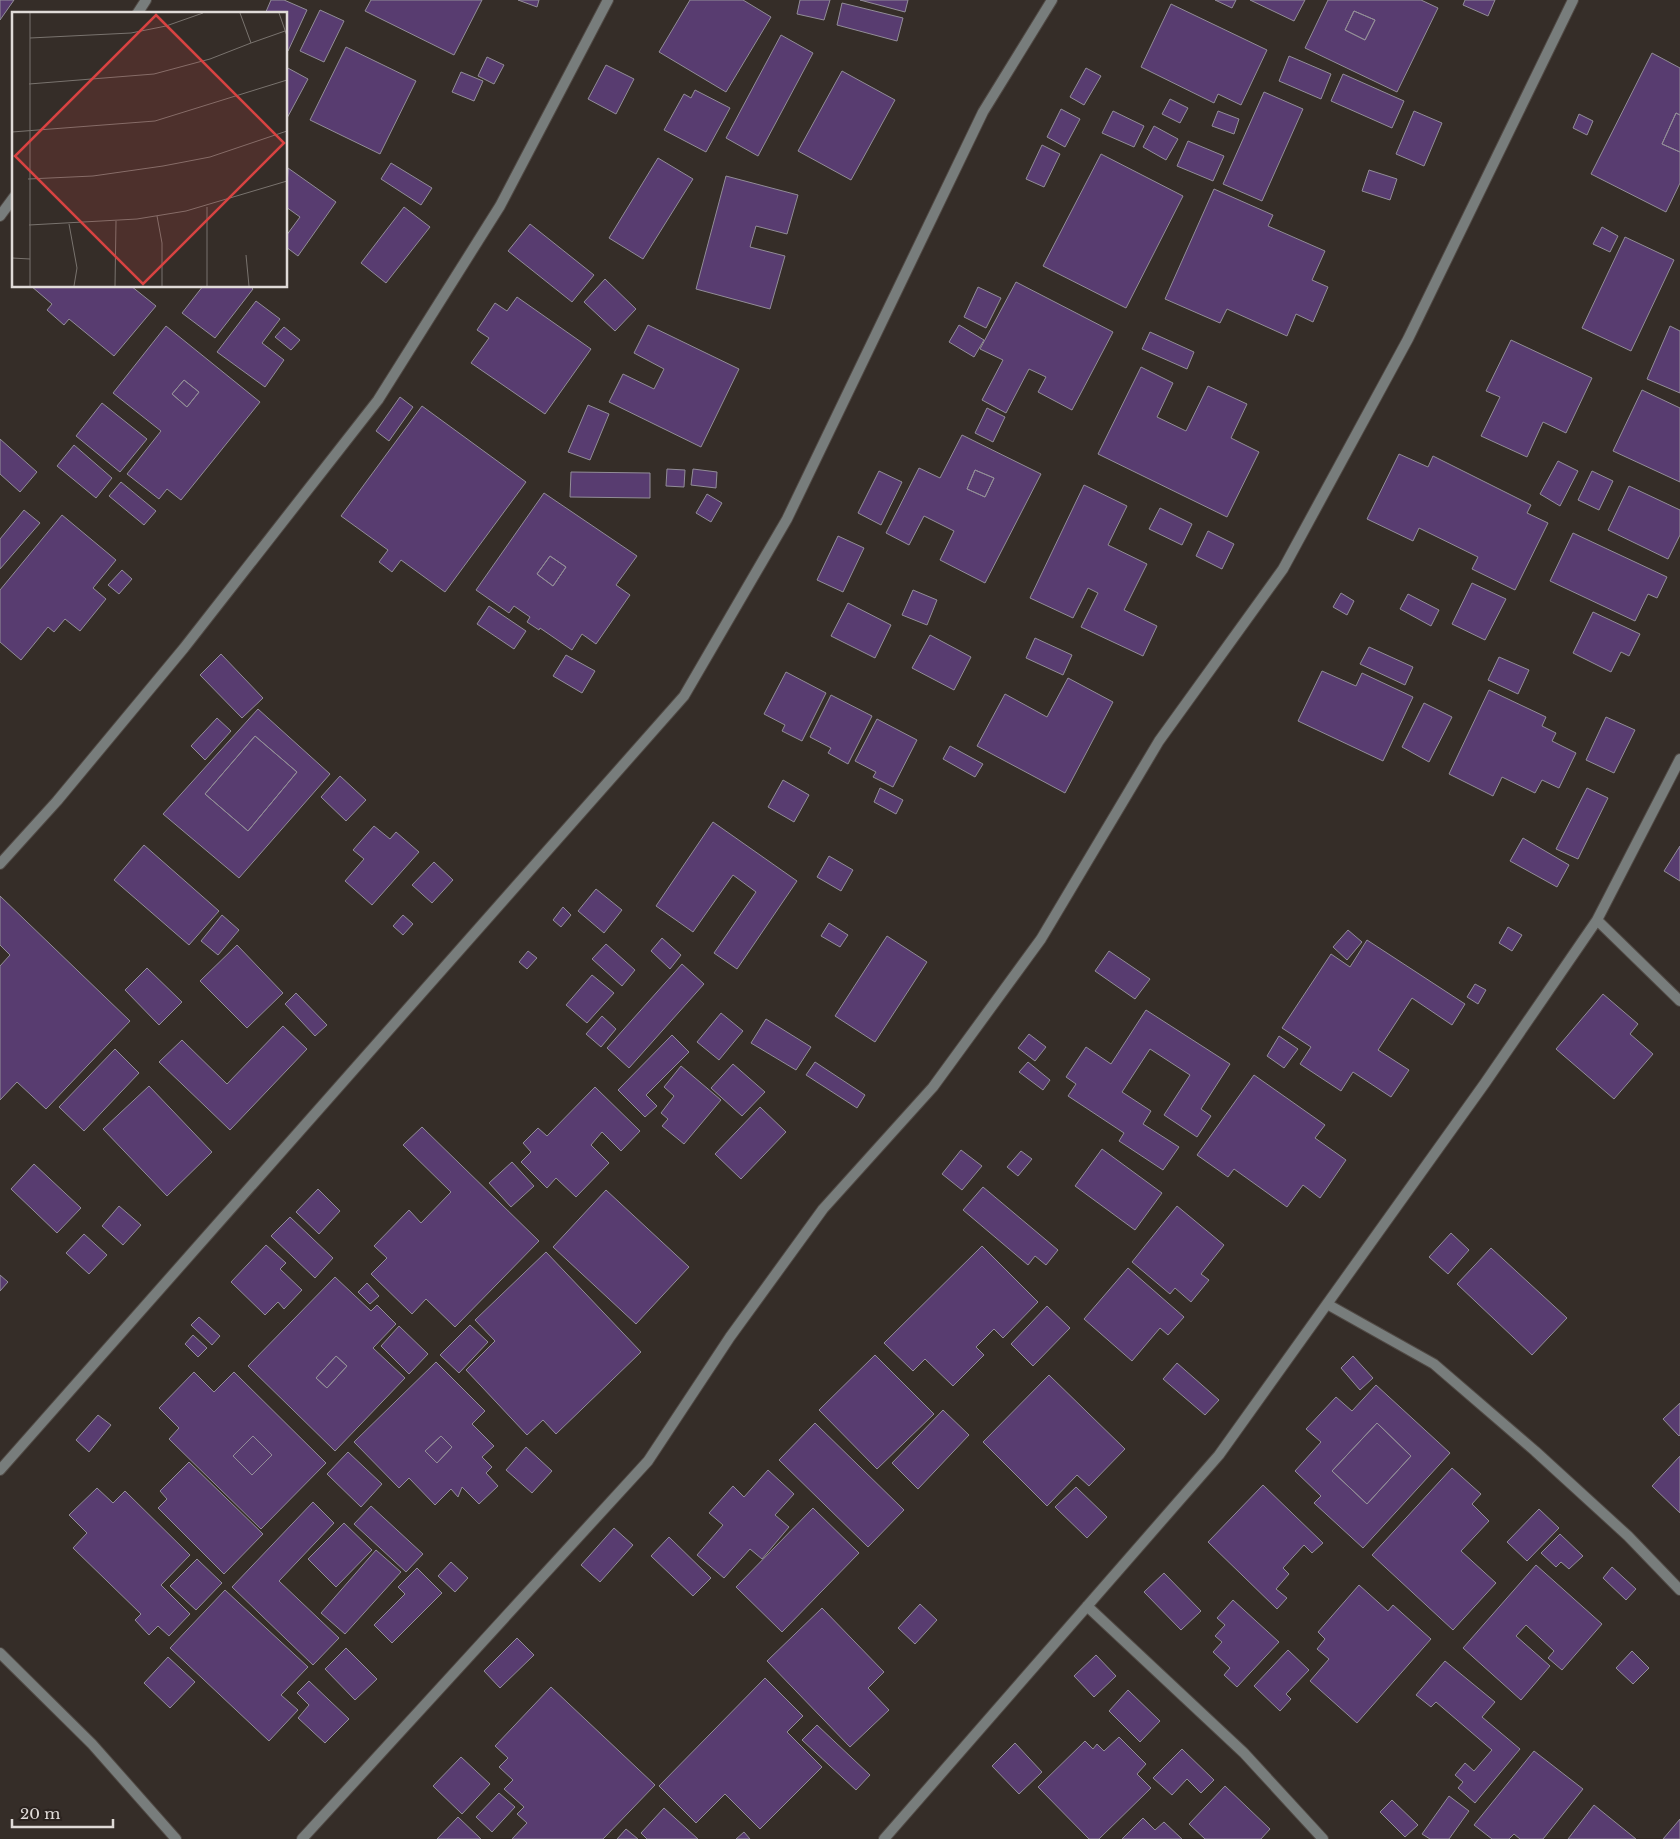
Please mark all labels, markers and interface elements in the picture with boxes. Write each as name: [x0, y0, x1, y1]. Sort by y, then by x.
inset map: [12, 12, 288, 288]
scale bar: [12, 1796, 114, 1828]
text: 20 m: [20, 1804, 60, 1823]

